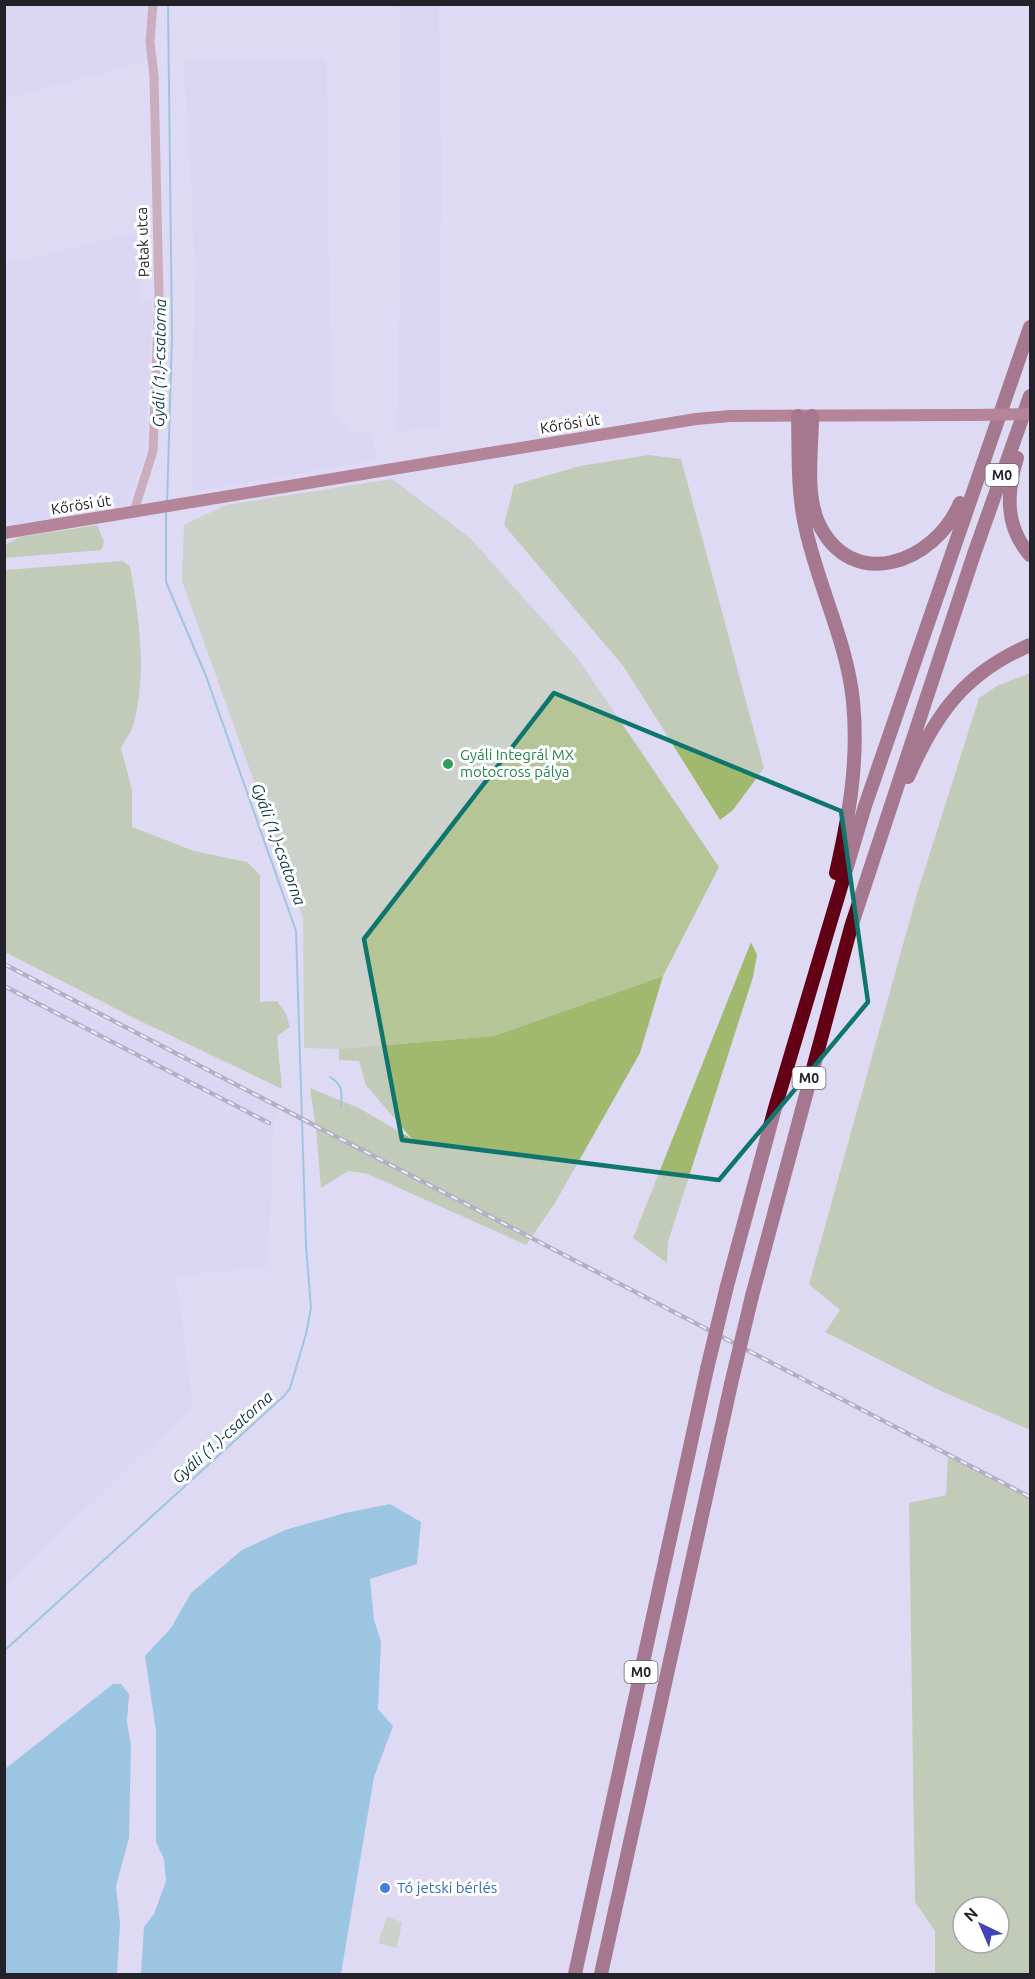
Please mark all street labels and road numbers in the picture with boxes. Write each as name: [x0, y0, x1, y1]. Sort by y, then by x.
street label: Patak utca: [133, 207, 152, 277]
street label: Kőrösi út: [539, 410, 601, 437]
road number: M0: [986, 464, 1018, 486]
street label: Kőrösi út: [50, 491, 112, 518]
road number: M0: [792, 1067, 826, 1089]
road number: M0: [624, 1661, 658, 1683]

